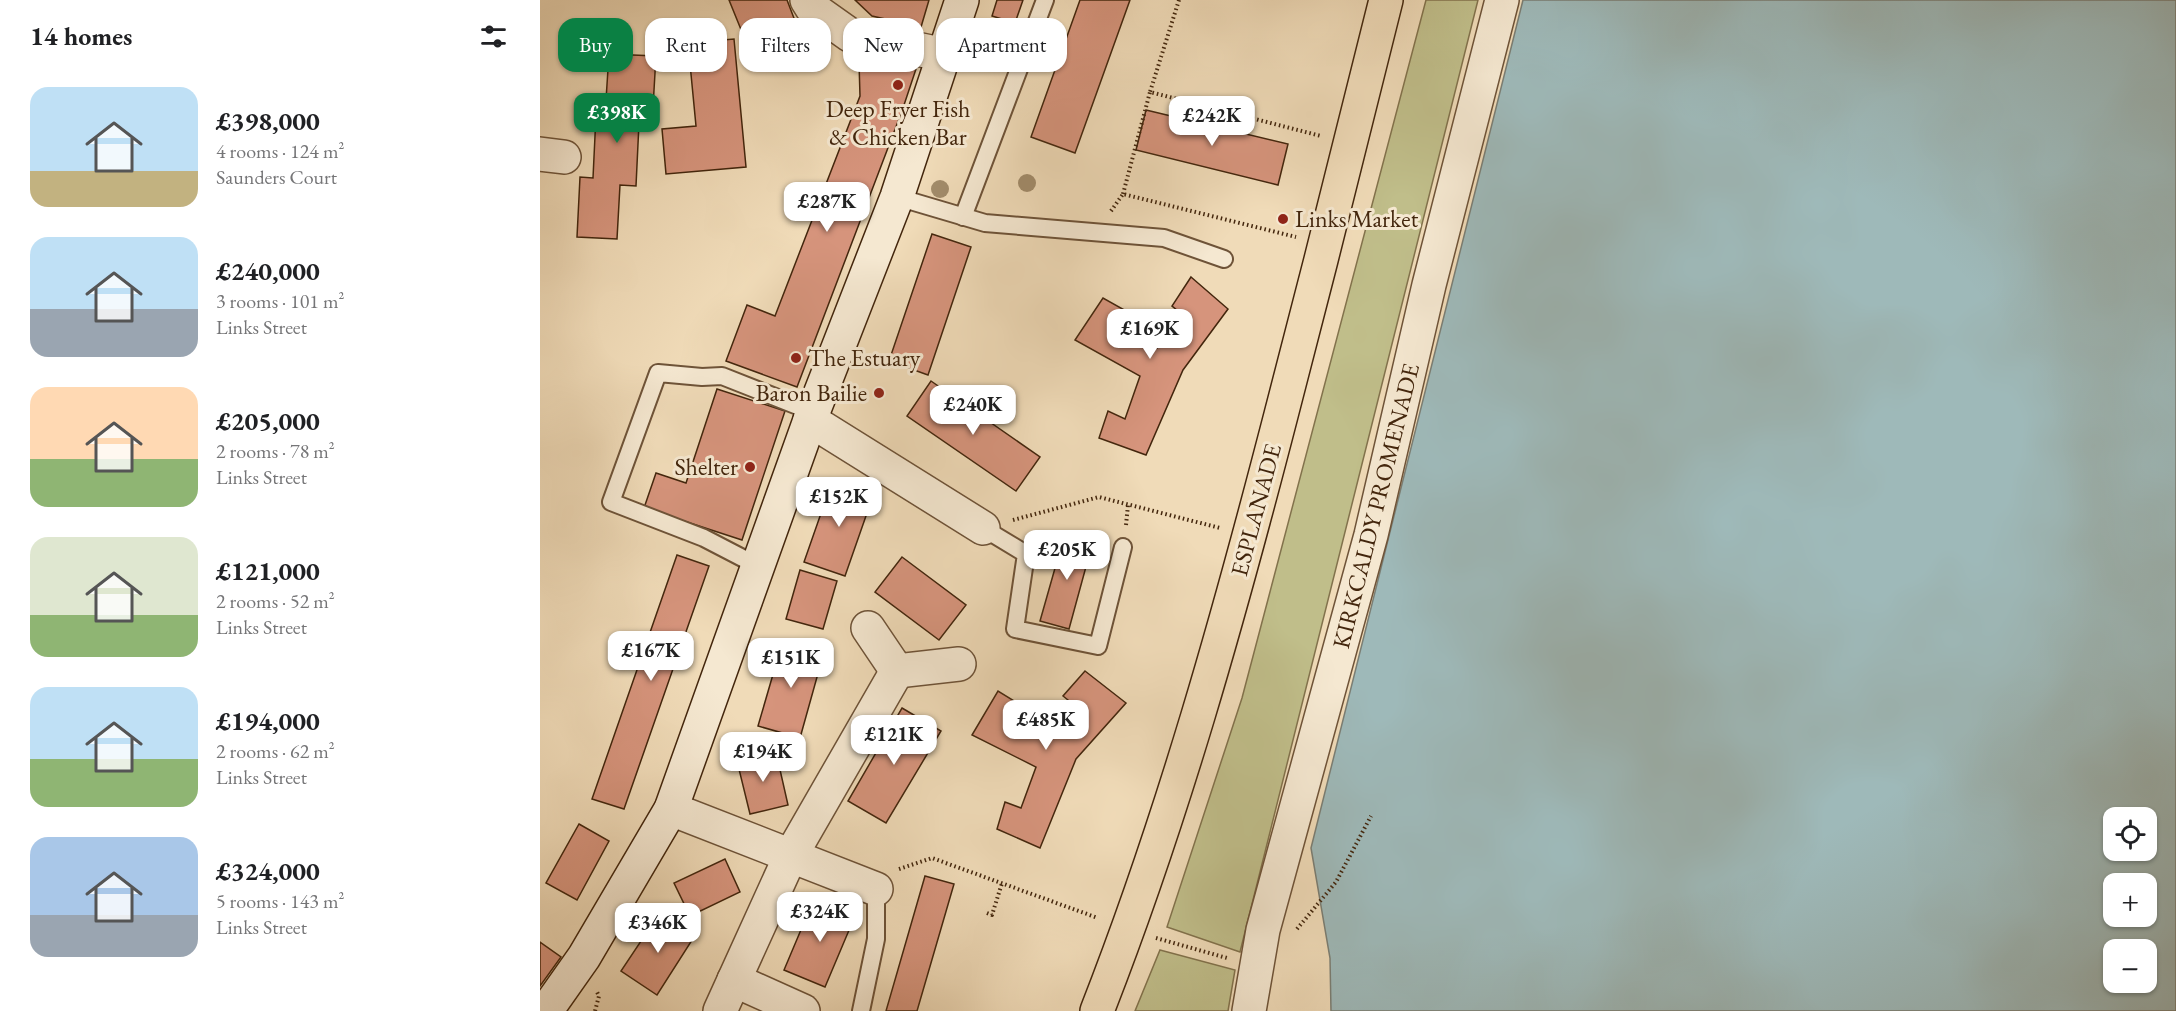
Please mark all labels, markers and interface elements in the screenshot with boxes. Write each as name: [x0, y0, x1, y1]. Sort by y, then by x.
chip: Buy: [558, 18, 633, 72]
chip: Rent: [645, 18, 727, 72]
chip: Filters: [739, 18, 831, 72]
chip: New: [843, 18, 924, 72]
chip: Apartment: [936, 18, 1067, 72]
text: 14 homes: [30, 19, 132, 53]
icon: filters: [477, 20, 510, 53]
marker: Deep Fryer Fish & Chicken Bar: [891, 78, 905, 92]
pin: £398K: [575, 93, 659, 144]
place label: Deep Fryer Fish & Chicken Bar: [826, 93, 970, 152]
pin: £242K: [1170, 96, 1254, 147]
text: £398K: [588, 99, 646, 125]
text: £242K: [1183, 102, 1241, 128]
text: £398,000: [216, 104, 320, 138]
icon: home: [78, 111, 150, 183]
text: 4 rooms · 124 m²: [216, 138, 344, 164]
text: Saunders Court: [216, 164, 337, 190]
pin: £287K: [785, 182, 869, 233]
text: £287K: [798, 188, 856, 214]
place label: Links Market: [1295, 203, 1419, 234]
marker: Links Market: [1276, 212, 1290, 226]
text: £240,000: [216, 254, 320, 288]
icon: home: [78, 261, 150, 333]
text: 3 rooms · 101 m²: [216, 288, 344, 314]
pin: £169K: [1108, 309, 1192, 360]
text: Links Street: [216, 314, 307, 340]
text: £169K: [1121, 315, 1179, 341]
place label: The Estuary: [808, 342, 921, 373]
marker: The Estuary: [789, 351, 803, 365]
street label: KIRKCALDY PROMENADE: [1325, 360, 1426, 652]
place label: Baron Bailie: [755, 377, 867, 408]
pin: £240K: [931, 385, 1015, 436]
marker: Baron Bailie: [872, 386, 886, 400]
text: £240K: [944, 391, 1002, 417]
text: £205,000: [216, 404, 320, 438]
icon: home: [78, 411, 150, 483]
text: 2 rooms · 78 m²: [216, 438, 335, 464]
street label: ESPLANADE: [1223, 440, 1288, 579]
place label: Shelter: [674, 451, 738, 482]
marker: Shelter: [743, 460, 757, 474]
text: Links Street: [216, 464, 307, 490]
pin: £152K: [797, 477, 881, 528]
text: £152K: [810, 483, 868, 509]
pin: £205K: [1025, 530, 1109, 581]
text: £205K: [1038, 536, 1096, 562]
text: £121,000: [216, 554, 320, 588]
icon: home: [78, 561, 150, 633]
text: 2 rooms · 52 m²: [216, 588, 335, 614]
text: Links Street: [216, 614, 307, 640]
pin: £167K: [609, 631, 693, 682]
text: £167K: [622, 637, 680, 663]
pin: £151K: [749, 638, 833, 689]
text: £151K: [762, 644, 820, 670]
pin: £485K: [1004, 700, 1088, 751]
text: £194,000: [216, 704, 320, 738]
text: £485K: [1017, 706, 1075, 732]
icon: home: [78, 711, 150, 783]
pin: £121K: [852, 715, 936, 766]
text: £121K: [865, 721, 923, 747]
pin: £194K: [721, 732, 805, 783]
text: 2 rooms · 62 m²: [216, 738, 335, 764]
text: £194K: [734, 738, 792, 764]
text: Links Street: [216, 764, 307, 790]
map controls: [2103, 807, 2157, 993]
button: locate: [2103, 807, 2157, 861]
text: £324,000: [216, 854, 320, 888]
icon: home: [78, 861, 150, 933]
button: +: [2103, 873, 2157, 927]
text: 5 rooms · 143 m²: [216, 888, 344, 914]
pin: £324K: [778, 892, 862, 943]
text: £324K: [791, 898, 849, 924]
pin: £346K: [616, 903, 700, 954]
text: £346K: [629, 909, 687, 935]
text: Links Street: [216, 914, 307, 940]
button: −: [2103, 939, 2157, 993]

